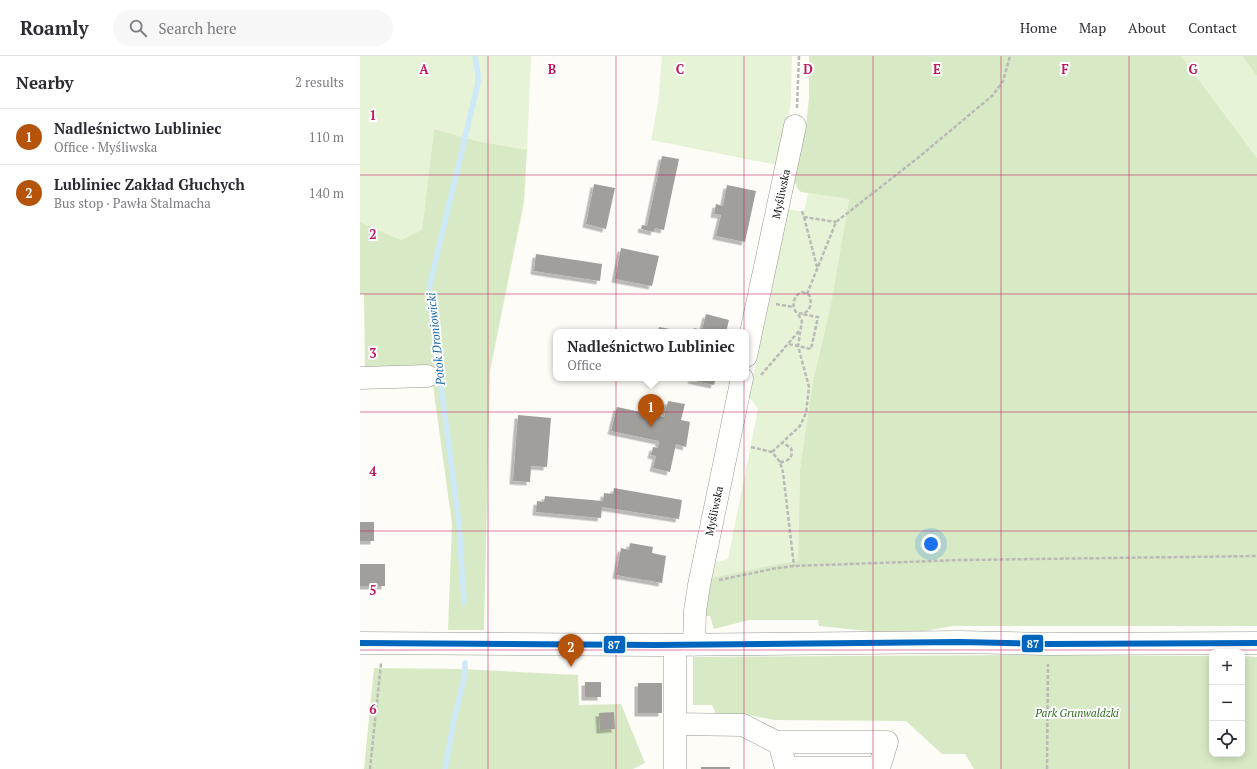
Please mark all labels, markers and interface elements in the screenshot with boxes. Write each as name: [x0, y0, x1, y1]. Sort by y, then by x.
search box: [113, 10, 393, 46]
text: Roamly: [20, 15, 89, 40]
icon: search: [127, 17, 149, 39]
text: Search here: [159, 18, 237, 38]
text: Home: [1020, 18, 1057, 37]
text: Map: [1079, 18, 1106, 37]
text: About: [1128, 18, 1166, 37]
text: Contact: [1188, 18, 1237, 37]
text: A: [419, 60, 429, 78]
text: B: [548, 60, 556, 78]
text: C: [676, 60, 684, 78]
text: D: [803, 60, 813, 78]
text: E: [933, 60, 941, 78]
text: F: [1061, 60, 1069, 78]
text: G: [1188, 60, 1198, 78]
text: Nearby: [16, 71, 74, 94]
text: 2 results: [295, 73, 344, 91]
text: 1: [369, 106, 377, 124]
text: Nadleśnictwo Lubliniec: [54, 118, 222, 138]
text: 1: [25, 128, 33, 146]
text: 110 m: [309, 128, 344, 146]
text: Office · Myśliwska: [54, 138, 157, 156]
street label: Myśliwska: [769, 167, 793, 220]
text: Lubliniec Zakład Głuchych: [54, 174, 245, 194]
text: 2: [25, 184, 33, 202]
text: 140 m: [309, 184, 344, 202]
text: Bus stop · Pawła Stalmacha: [54, 194, 211, 212]
text: 2: [369, 225, 377, 243]
water label: Potok Droniowicki: [423, 291, 448, 387]
popup: [553, 329, 749, 381]
text: Nadleśnictwo Lubliniec: [567, 336, 735, 356]
text: 3: [369, 344, 377, 362]
text: Office: [567, 356, 601, 374]
pin: 1: [638, 394, 664, 427]
text: 4: [369, 462, 377, 480]
street label: Myśliwska: [702, 484, 726, 537]
your location: [921, 534, 941, 554]
text: 5: [369, 581, 377, 599]
pin: 2: [558, 634, 584, 667]
line badge: 87: [1021, 634, 1044, 653]
line badge: 87: [603, 635, 626, 654]
text: 87: [1027, 637, 1039, 651]
text: 87: [608, 638, 620, 652]
map controls: [1209, 649, 1245, 757]
button: +: [1209, 649, 1245, 685]
button: −: [1209, 685, 1245, 721]
text: 6: [369, 700, 377, 718]
park label: Park Grunwaldzki: [1034, 706, 1119, 720]
button: locate: [1209, 721, 1245, 757]

